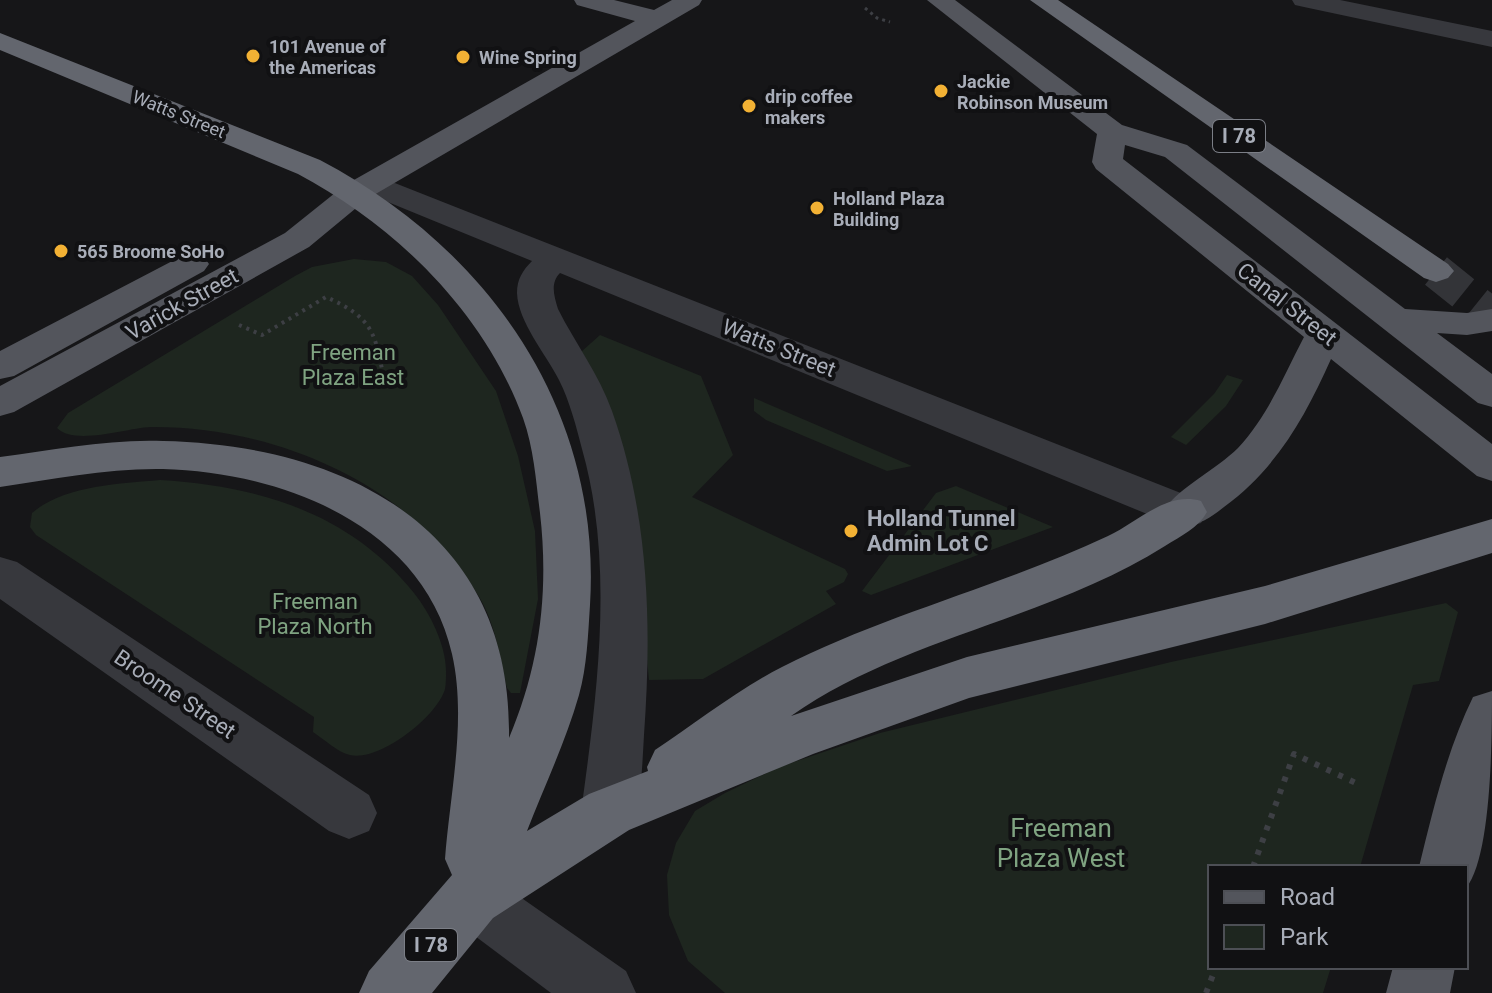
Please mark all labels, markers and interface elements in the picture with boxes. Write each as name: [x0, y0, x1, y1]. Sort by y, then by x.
place label: 101 Avenue of the Americas: [269, 36, 386, 78]
marker: 101 Avenue of the Americas: [244, 47, 262, 65]
place label: Wine Spring: [479, 47, 577, 68]
marker: Wine Spring: [454, 48, 472, 66]
place label: Jackie Robinson Museum: [957, 71, 1108, 113]
marker: Jackie Robinson Museum: [932, 82, 950, 100]
street label: Watts Street: [129, 86, 229, 142]
place label: drip coffee makers: [765, 86, 853, 128]
marker: drip coffee makers: [740, 97, 758, 115]
road number: I 78: [1213, 120, 1265, 152]
place label: Holland Plaza Building: [833, 188, 945, 230]
marker: Holland Plaza Building: [808, 199, 826, 217]
place label: 565 Broome SoHo: [77, 241, 224, 262]
marker: 565 Broome SoHo: [52, 242, 70, 260]
street label: Canal Street: [1232, 257, 1342, 351]
street label: Varick Street: [122, 263, 242, 345]
street label: Watts Street: [719, 314, 839, 382]
park label: Freeman Plaza East: [302, 340, 404, 390]
place label: Holland Tunnel Admin Lot C: [867, 506, 1016, 556]
marker: Holland Tunnel Admin Lot C: [842, 522, 860, 540]
park label: Freeman Plaza North: [257, 589, 373, 639]
street label: Broome Street: [110, 644, 240, 744]
park label: Freeman Plaza West: [997, 813, 1125, 873]
legend: [1208, 865, 1468, 969]
text: Road: [1280, 883, 1335, 911]
text: Park: [1280, 923, 1329, 951]
road number: I 78: [405, 929, 457, 961]

